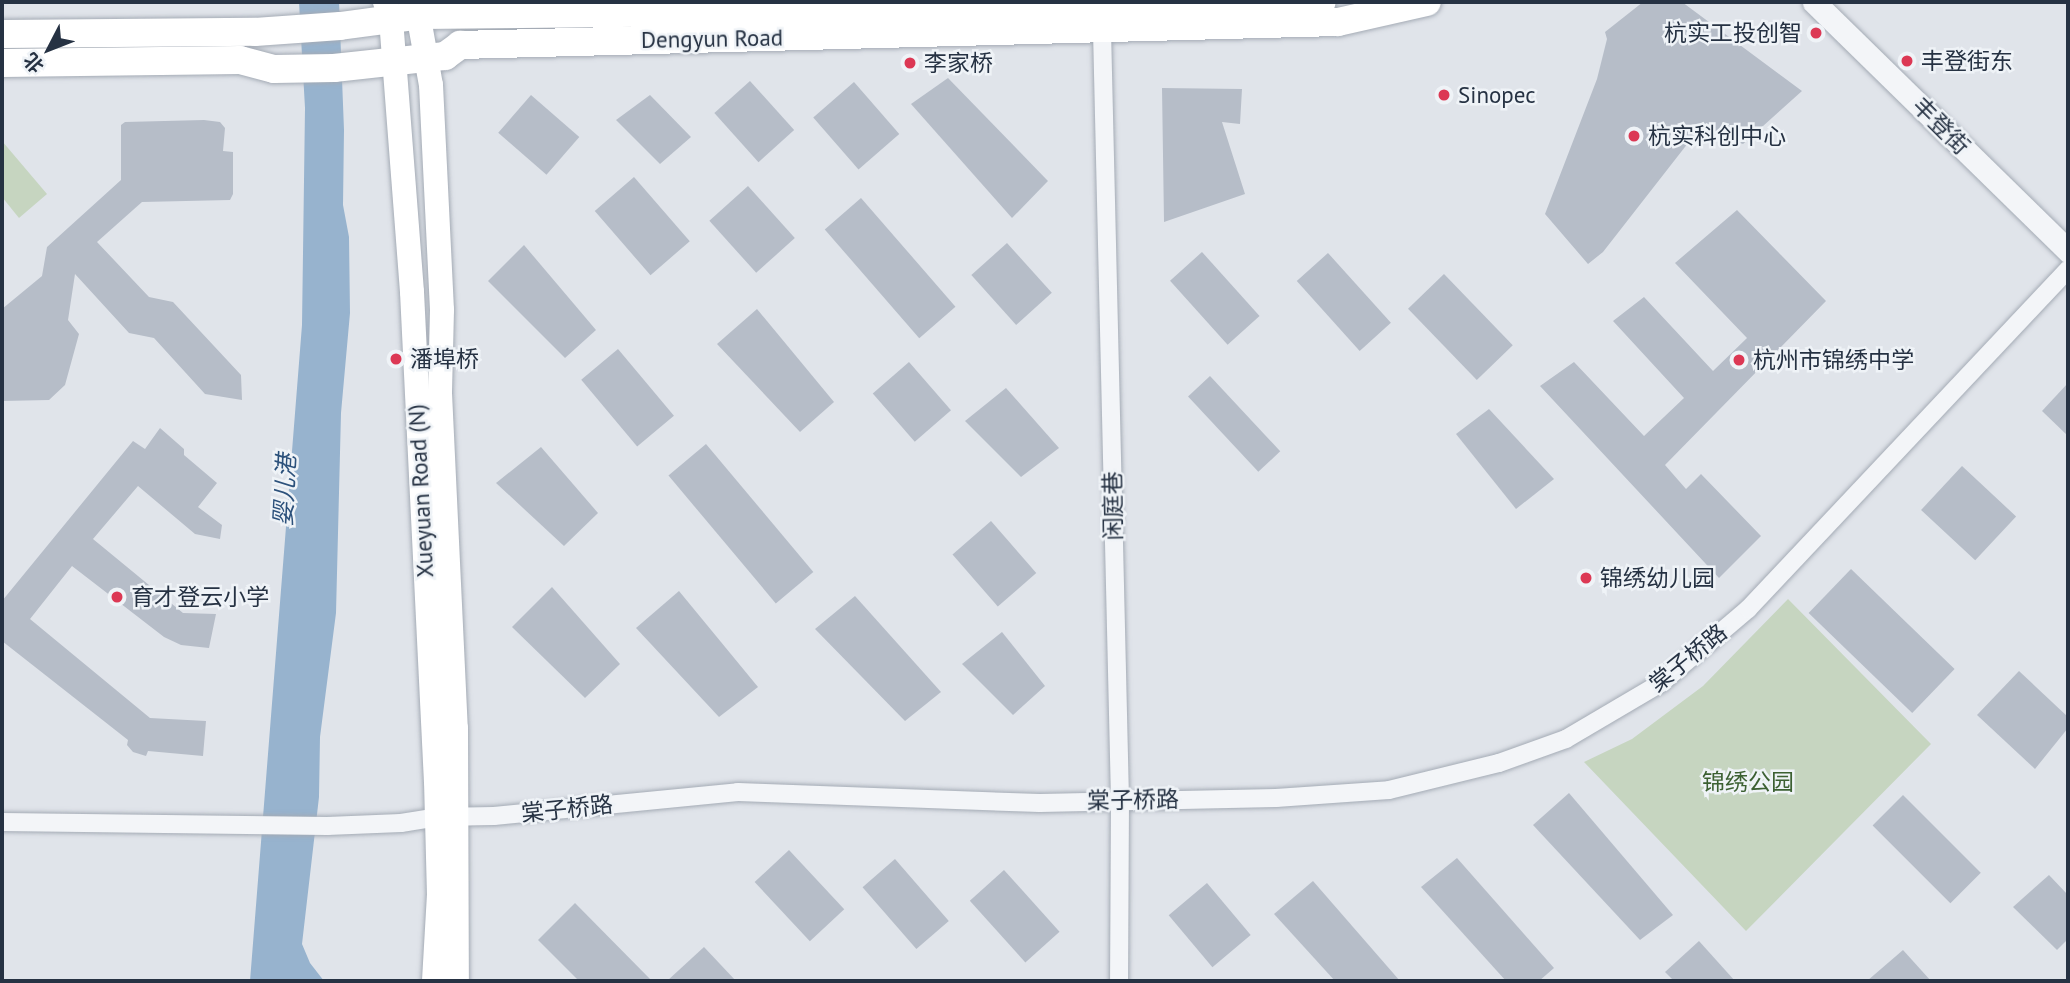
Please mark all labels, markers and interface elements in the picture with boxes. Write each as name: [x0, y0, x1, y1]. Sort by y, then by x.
north arrow: [14, 14, 84, 84]
place label: 杭实工投创智: [1664, 19, 1802, 47]
street label: Dengyun Road: [641, 24, 783, 54]
marker: 杭实工投创智: [1808, 25, 1824, 41]
place label: 丰登街东: [1921, 47, 2013, 75]
text: 北: [18, 48, 49, 78]
place label: 李家桥: [924, 49, 993, 77]
marker: 丰登街东: [1899, 53, 1915, 69]
marker: 李家桥: [902, 55, 918, 71]
place label: Sinopec: [1458, 81, 1536, 109]
marker: Sinopec: [1436, 87, 1452, 103]
street label: 丰登街: [1907, 92, 1975, 160]
place label: 杭实科创中心: [1648, 122, 1786, 150]
marker: 杭实科创中心: [1626, 128, 1642, 144]
place label: 潘埠桥: [410, 345, 479, 373]
place label: 杭州市锦绣中学: [1753, 346, 1914, 374]
marker: 潘埠桥: [388, 351, 404, 367]
marker: 杭州市锦绣中学: [1731, 352, 1747, 368]
street label: Xueyuan Road (N): [403, 404, 439, 578]
water label: 婴儿港: [269, 453, 301, 527]
street label: 闲庭巷: [1099, 471, 1127, 541]
place label: 锦绣幼儿园: [1600, 564, 1715, 592]
marker: 锦绣幼儿园: [1578, 570, 1594, 586]
place label: 育才登云小学: [131, 583, 269, 611]
marker: 育才登云小学: [109, 589, 125, 605]
street label: 棠子桥路: [1644, 618, 1732, 698]
park label: 锦绣公园: [1702, 768, 1794, 796]
street label: 棠子桥路: [1087, 785, 1179, 815]
street label: 棠子桥路: [520, 790, 614, 828]

